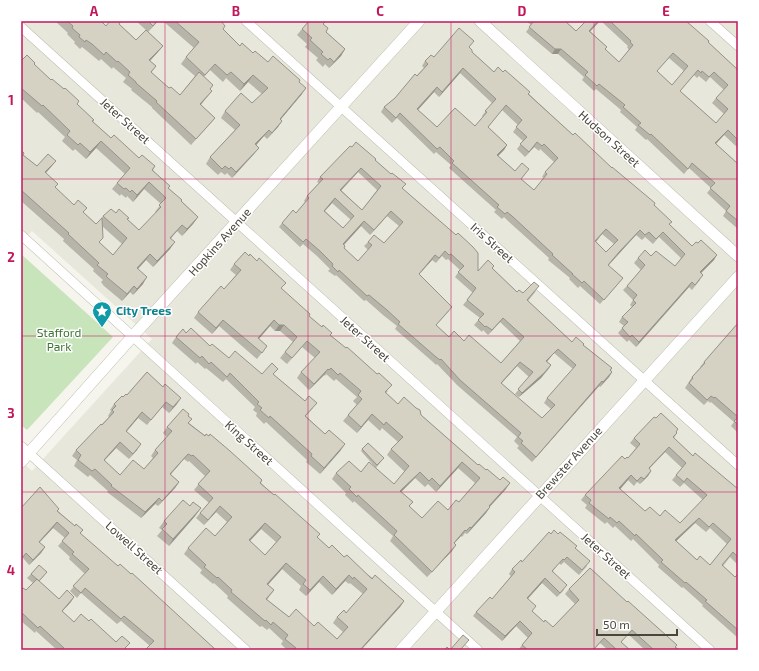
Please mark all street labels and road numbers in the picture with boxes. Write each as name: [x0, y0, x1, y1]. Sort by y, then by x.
street label: Jeter Street: [98, 94, 154, 147]
street label: Hudson Street: [576, 107, 644, 170]
street label: Hopkins Avenue: [185, 204, 253, 278]
street label: Iris Street: [468, 219, 517, 265]
street label: Jeter Street: [338, 312, 394, 365]
street label: King Street: [223, 417, 277, 468]
street label: Brewster Avenue: [532, 423, 604, 501]
street label: Lowell Street: [103, 518, 166, 577]
street label: Jeter Street: [579, 529, 635, 582]

